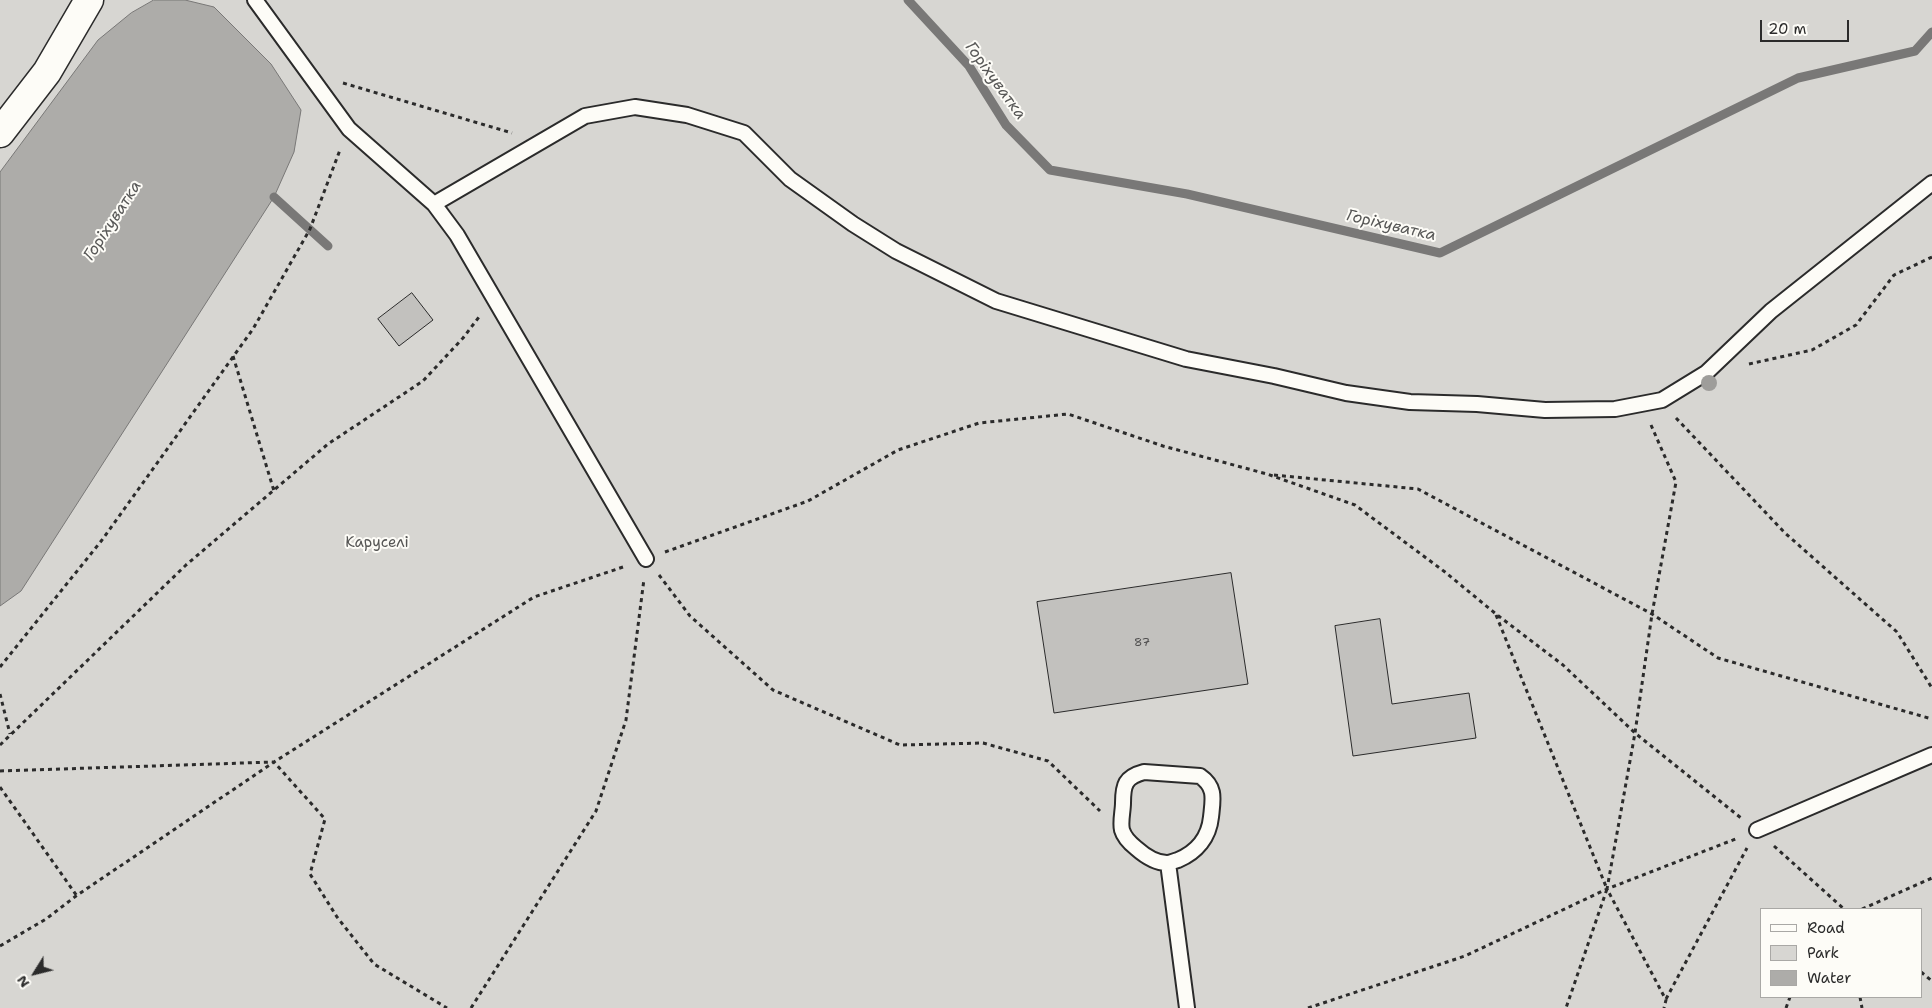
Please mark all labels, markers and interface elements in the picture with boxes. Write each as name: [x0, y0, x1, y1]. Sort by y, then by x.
scale bar: [1762, 10, 1851, 42]
text: 20 m: [1768, 19, 1807, 39]
water label: Горіхуватка: [960, 38, 1030, 124]
water label: Горіхуватка: [80, 177, 146, 265]
water label: Горіхуватка: [1344, 206, 1438, 246]
park label: Каруселі: [345, 534, 409, 552]
house number: 87: [1134, 636, 1150, 650]
legend: [1760, 908, 1922, 998]
text: Road: [1807, 918, 1845, 938]
text: Park: [1807, 943, 1839, 963]
north arrow: [10, 948, 60, 998]
text: Water: [1807, 968, 1851, 988]
text: N: [12, 972, 33, 992]

